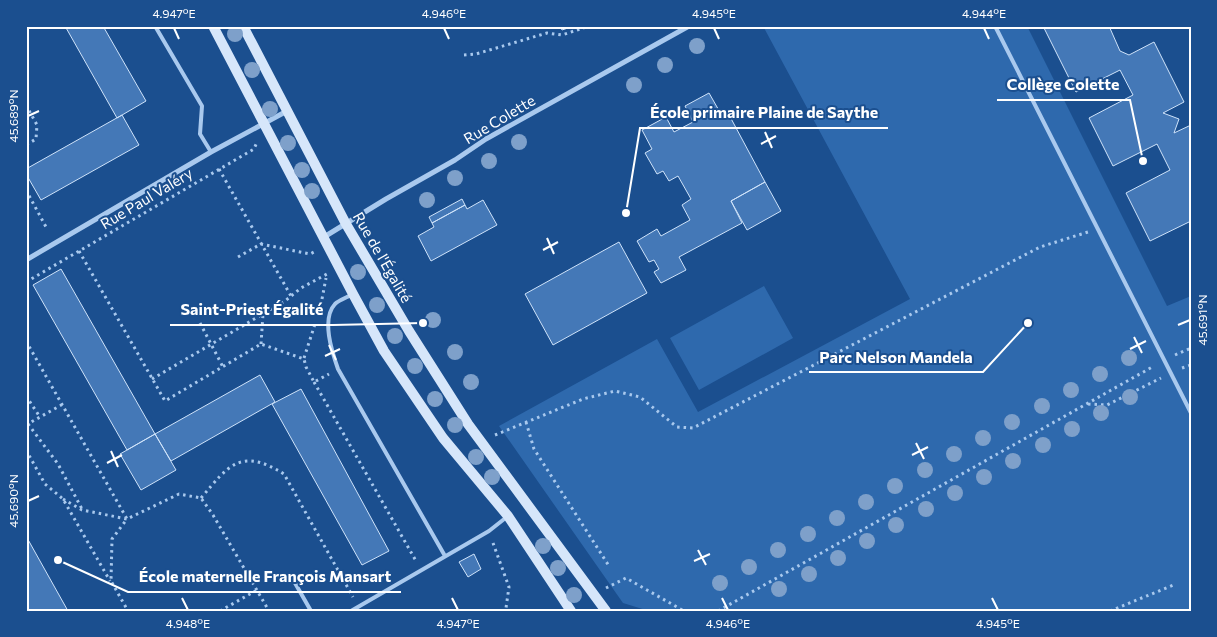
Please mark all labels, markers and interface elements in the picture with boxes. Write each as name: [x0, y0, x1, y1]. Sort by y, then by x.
text: 4.947°E: [152, 6, 196, 20]
text: 4.946°E: [422, 6, 466, 20]
text: 4.945°E: [692, 6, 736, 20]
text: 4.944°E: [962, 6, 1006, 20]
callout: Collège Colette: [997, 69, 1130, 100]
text: Collège Colette: [1007, 74, 1119, 93]
text: 45.689°N: [6, 89, 20, 143]
street label: Rue Colette: [460, 91, 538, 147]
callout: École primaire Plaine de Saythe: [640, 97, 888, 128]
text: École primaire Plaine de Saythe: [650, 102, 878, 121]
street label: Rue Paul Valéry: [97, 163, 196, 233]
street label: Rue de l'Égalité: [350, 208, 417, 306]
callout: Saint-Priest Égalité: [170, 294, 333, 325]
text: 45.691°N: [1195, 295, 1209, 345]
text: Saint-Priest Égalité: [180, 299, 324, 318]
callout: Parc Nelson Mandela: [809, 341, 983, 372]
text: Parc Nelson Mandela: [819, 347, 973, 366]
text: 45.690°N: [6, 474, 20, 528]
callout: École maternelle François Mansart: [128, 561, 401, 592]
text: École maternelle François Mansart: [139, 566, 391, 585]
text: 4.948°E: [166, 616, 210, 630]
text: 4.947°E: [436, 616, 480, 630]
text: 4.946°E: [706, 616, 750, 630]
text: 4.945°E: [976, 616, 1020, 630]

